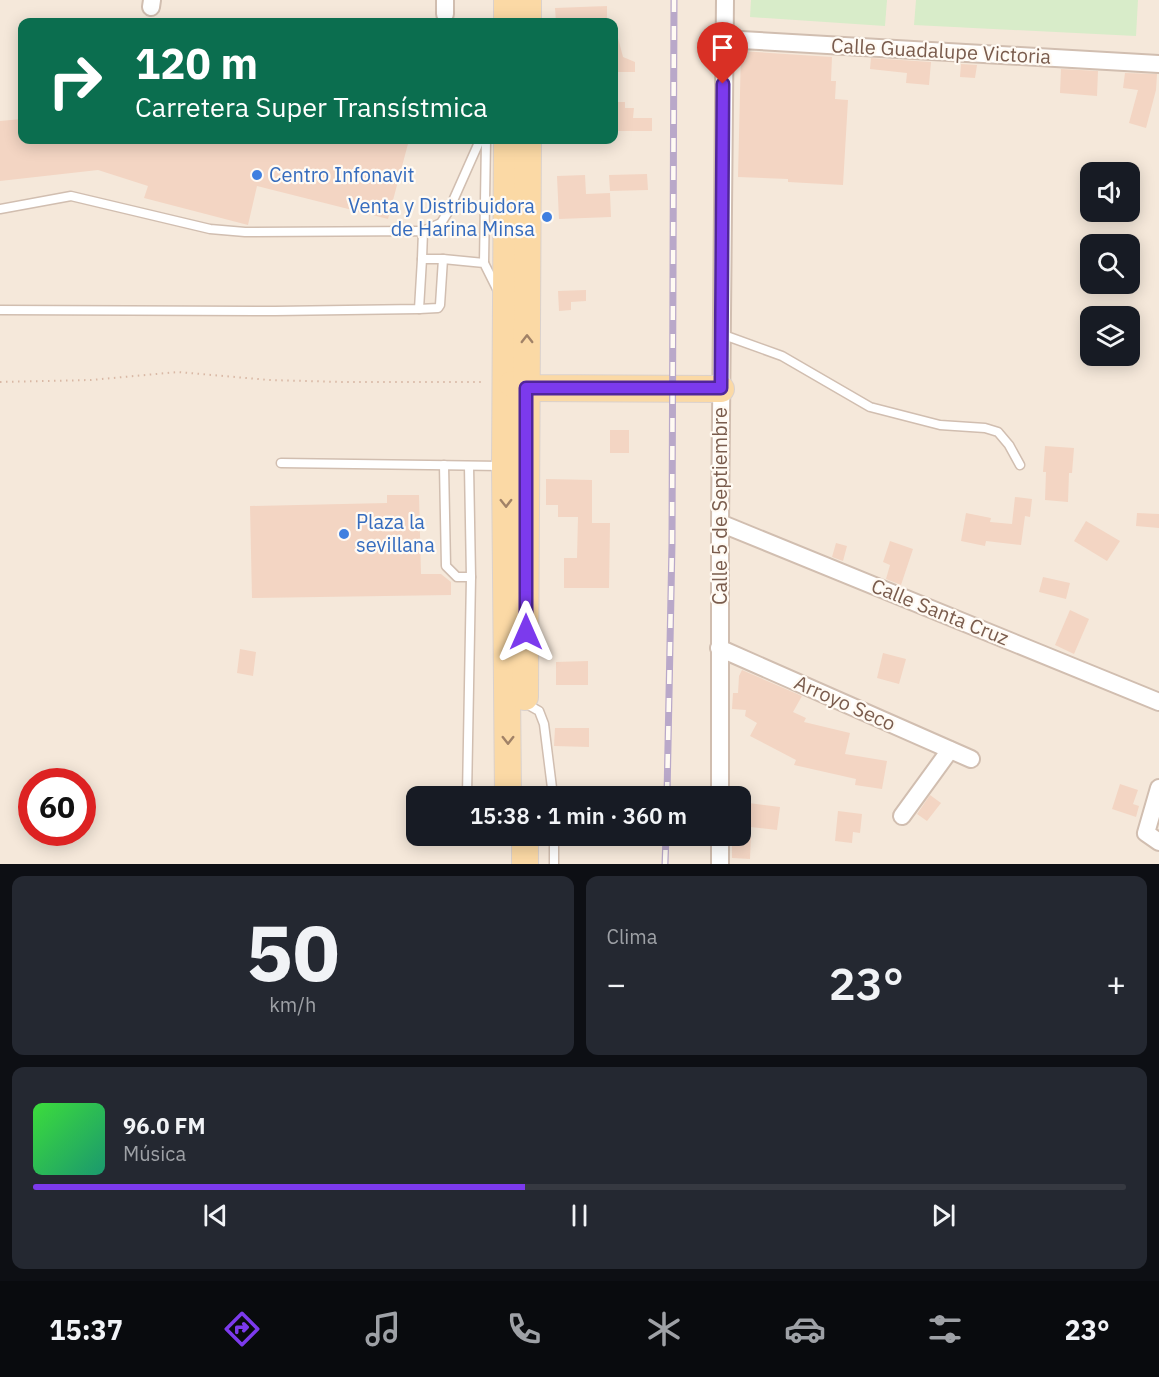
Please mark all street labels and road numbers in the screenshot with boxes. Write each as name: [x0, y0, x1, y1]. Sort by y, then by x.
street label: Calle Guadalupe Victoria: [830, 31, 1052, 70]
street label: Calle 5 de Septiembre: [706, 407, 733, 605]
street label: Calle Santa Cruz: [867, 572, 1013, 651]
street label: Arroyo Seco: [790, 668, 900, 737]

